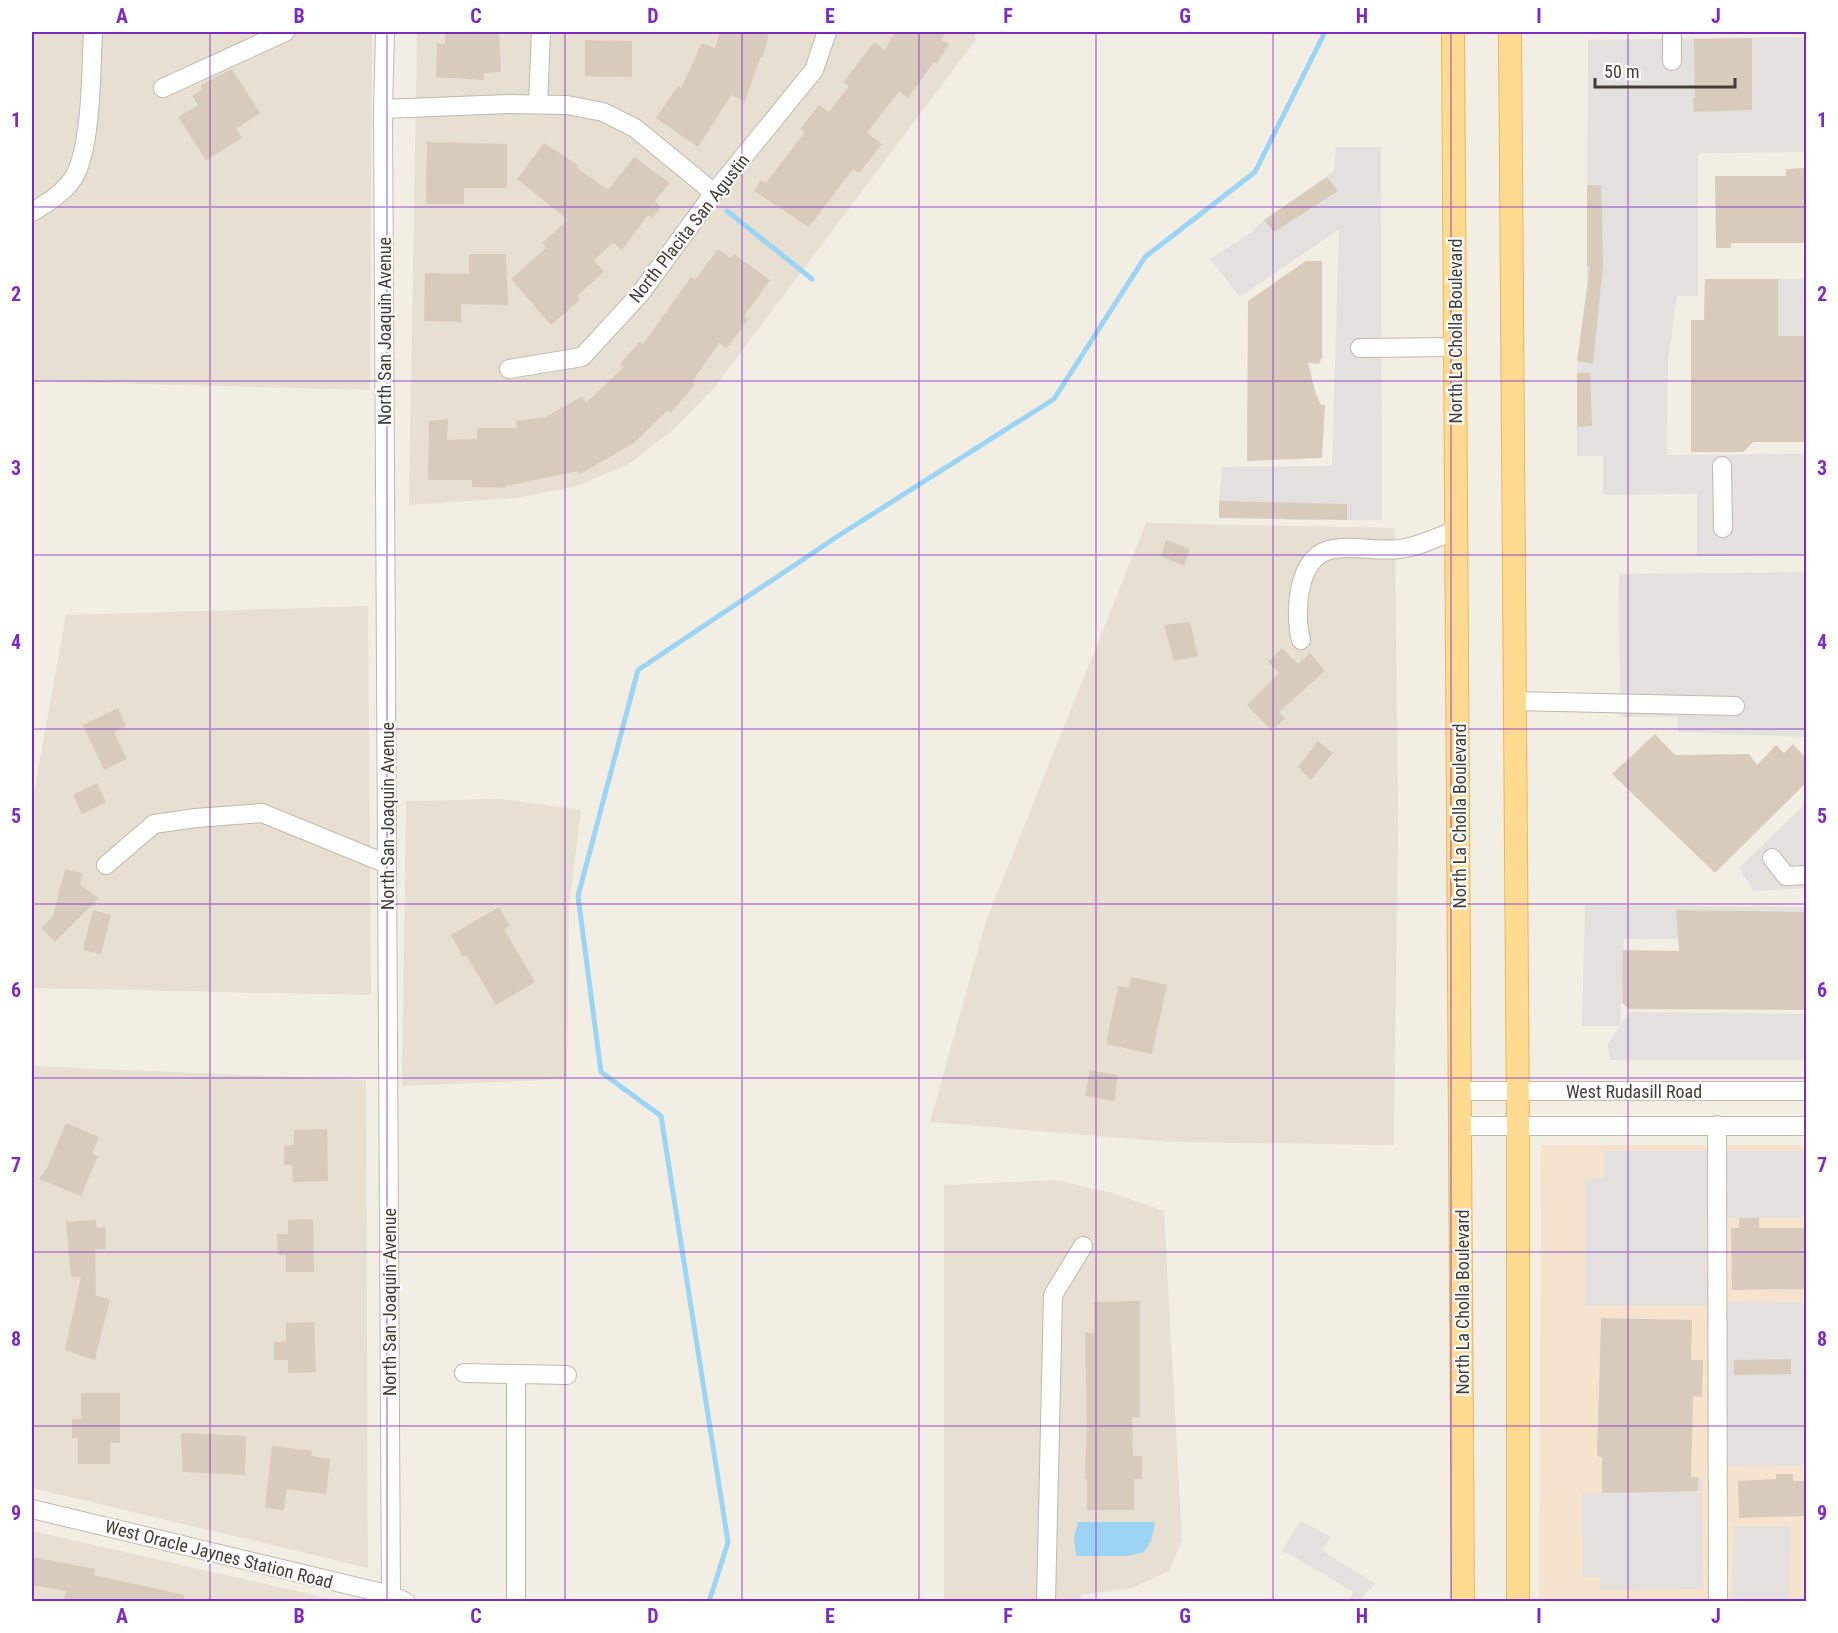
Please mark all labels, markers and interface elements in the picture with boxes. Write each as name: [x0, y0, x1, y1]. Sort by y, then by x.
text: A: [116, 4, 128, 28]
text: B: [293, 4, 305, 28]
text: C: [470, 4, 482, 28]
text: D: [647, 4, 659, 28]
text: E: [825, 4, 835, 28]
text: F: [1003, 4, 1013, 28]
text: G: [1179, 4, 1191, 28]
text: H: [1356, 4, 1368, 28]
text: I: [1536, 4, 1542, 28]
text: J: [1711, 4, 1721, 28]
scale bar: [1595, 51, 1734, 89]
text: 50 m: [1604, 61, 1639, 82]
text: 1: [11, 108, 21, 132]
text: 1: [1817, 108, 1827, 132]
street label: North Placita San Agustin: [624, 150, 754, 306]
street label: North San Joaquin Avenue: [374, 237, 395, 425]
street label: North La Cholla Boulevard: [1445, 239, 1466, 423]
text: 2: [11, 282, 21, 306]
text: 2: [1817, 282, 1827, 306]
text: 3: [11, 456, 21, 480]
text: 3: [1817, 456, 1827, 480]
text: 4: [11, 630, 21, 654]
text: 4: [1817, 630, 1827, 654]
street label: North San Joaquin Avenue: [377, 722, 398, 910]
street label: North La Cholla Boulevard: [1449, 724, 1470, 908]
text: 5: [11, 804, 21, 828]
text: 5: [1817, 804, 1827, 828]
text: 6: [11, 978, 21, 1002]
text: 6: [1817, 978, 1827, 1002]
street label: West Rudasill Road: [1566, 1081, 1702, 1102]
text: 7: [11, 1153, 21, 1177]
text: 7: [1817, 1153, 1827, 1177]
street label: North San Joaquin Avenue: [379, 1208, 400, 1396]
street label: North La Cholla Boulevard: [1452, 1210, 1473, 1394]
text: 8: [11, 1327, 21, 1351]
text: 8: [1817, 1327, 1827, 1351]
text: 9: [11, 1501, 21, 1525]
text: 9: [1817, 1501, 1827, 1525]
street label: West Oracle Jaynes Station Road: [103, 1515, 335, 1593]
text: A: [116, 1604, 128, 1628]
text: B: [293, 1604, 305, 1628]
text: C: [470, 1604, 482, 1628]
text: D: [647, 1604, 659, 1628]
text: E: [825, 1604, 835, 1628]
text: F: [1003, 1604, 1013, 1628]
text: G: [1179, 1604, 1191, 1628]
text: H: [1356, 1604, 1368, 1628]
text: I: [1536, 1604, 1542, 1628]
text: J: [1711, 1604, 1721, 1628]

